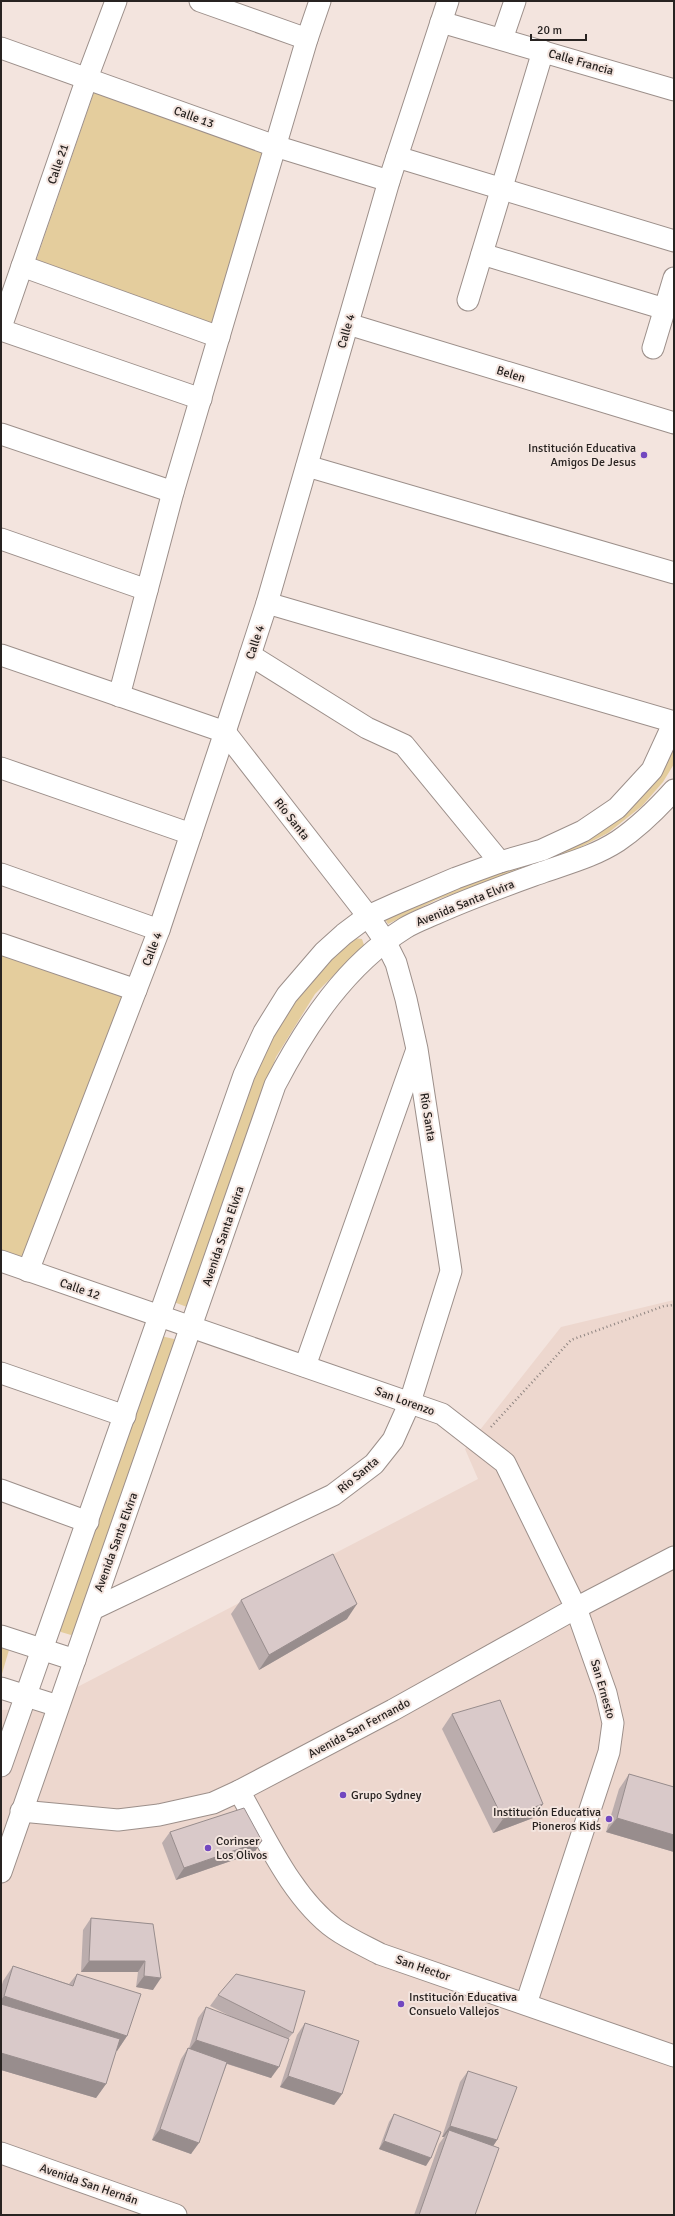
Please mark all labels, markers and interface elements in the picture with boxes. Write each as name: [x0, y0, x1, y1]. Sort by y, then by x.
scale bar: [531, 16, 586, 42]
text: 20 m: [537, 23, 562, 38]
street label: Calle Francia: [547, 46, 615, 79]
street label: Calle 13: [172, 103, 216, 132]
street label: Calle 21: [45, 142, 72, 186]
street label: Calle 4: [334, 312, 359, 350]
street label: Belen: [495, 363, 527, 386]
place label: Institución Educativa Amigos De Jesus: [528, 441, 636, 470]
marker: Institución Educativa Amigos De Jesus: [639, 450, 649, 460]
street label: Calle 4: [243, 623, 268, 661]
street label: Río Santa: [271, 795, 313, 843]
street label: Avenida Santa Elvira: [414, 877, 517, 930]
street label: Calle 4: [139, 930, 166, 968]
street label: Río Santa: [416, 1092, 439, 1142]
street label: Avenida Santa Elvira: [199, 1184, 248, 1288]
street label: Calle 12: [58, 1276, 102, 1303]
street label: San Lorenzo: [373, 1384, 437, 1419]
street label: Río Santa: [335, 1454, 382, 1497]
street label: Avenida Santa Elvira: [92, 1490, 141, 1594]
street label: San Ernesto: [587, 1658, 618, 1721]
street label: Avenida San Fernando: [306, 1695, 413, 1762]
place label: Grupo Sydney: [351, 1788, 422, 1803]
marker: Grupo Sydney: [338, 1790, 348, 1800]
place label: Institución Educativa Pioneros Kids: [493, 1805, 601, 1834]
marker: Institución Educativa Pioneros Kids: [604, 1814, 614, 1824]
place label: Corinser Los Olivos: [216, 1834, 267, 1863]
marker: Corinser Los Olivos: [203, 1843, 213, 1853]
street label: San Hector: [394, 1952, 453, 1985]
place label: Institución Educativa Consuelo Vallejos: [409, 1990, 517, 2019]
marker: Institución Educativa Consuelo Vallejos: [396, 1999, 406, 2009]
street label: Avenida San Hernán: [38, 2161, 140, 2208]

